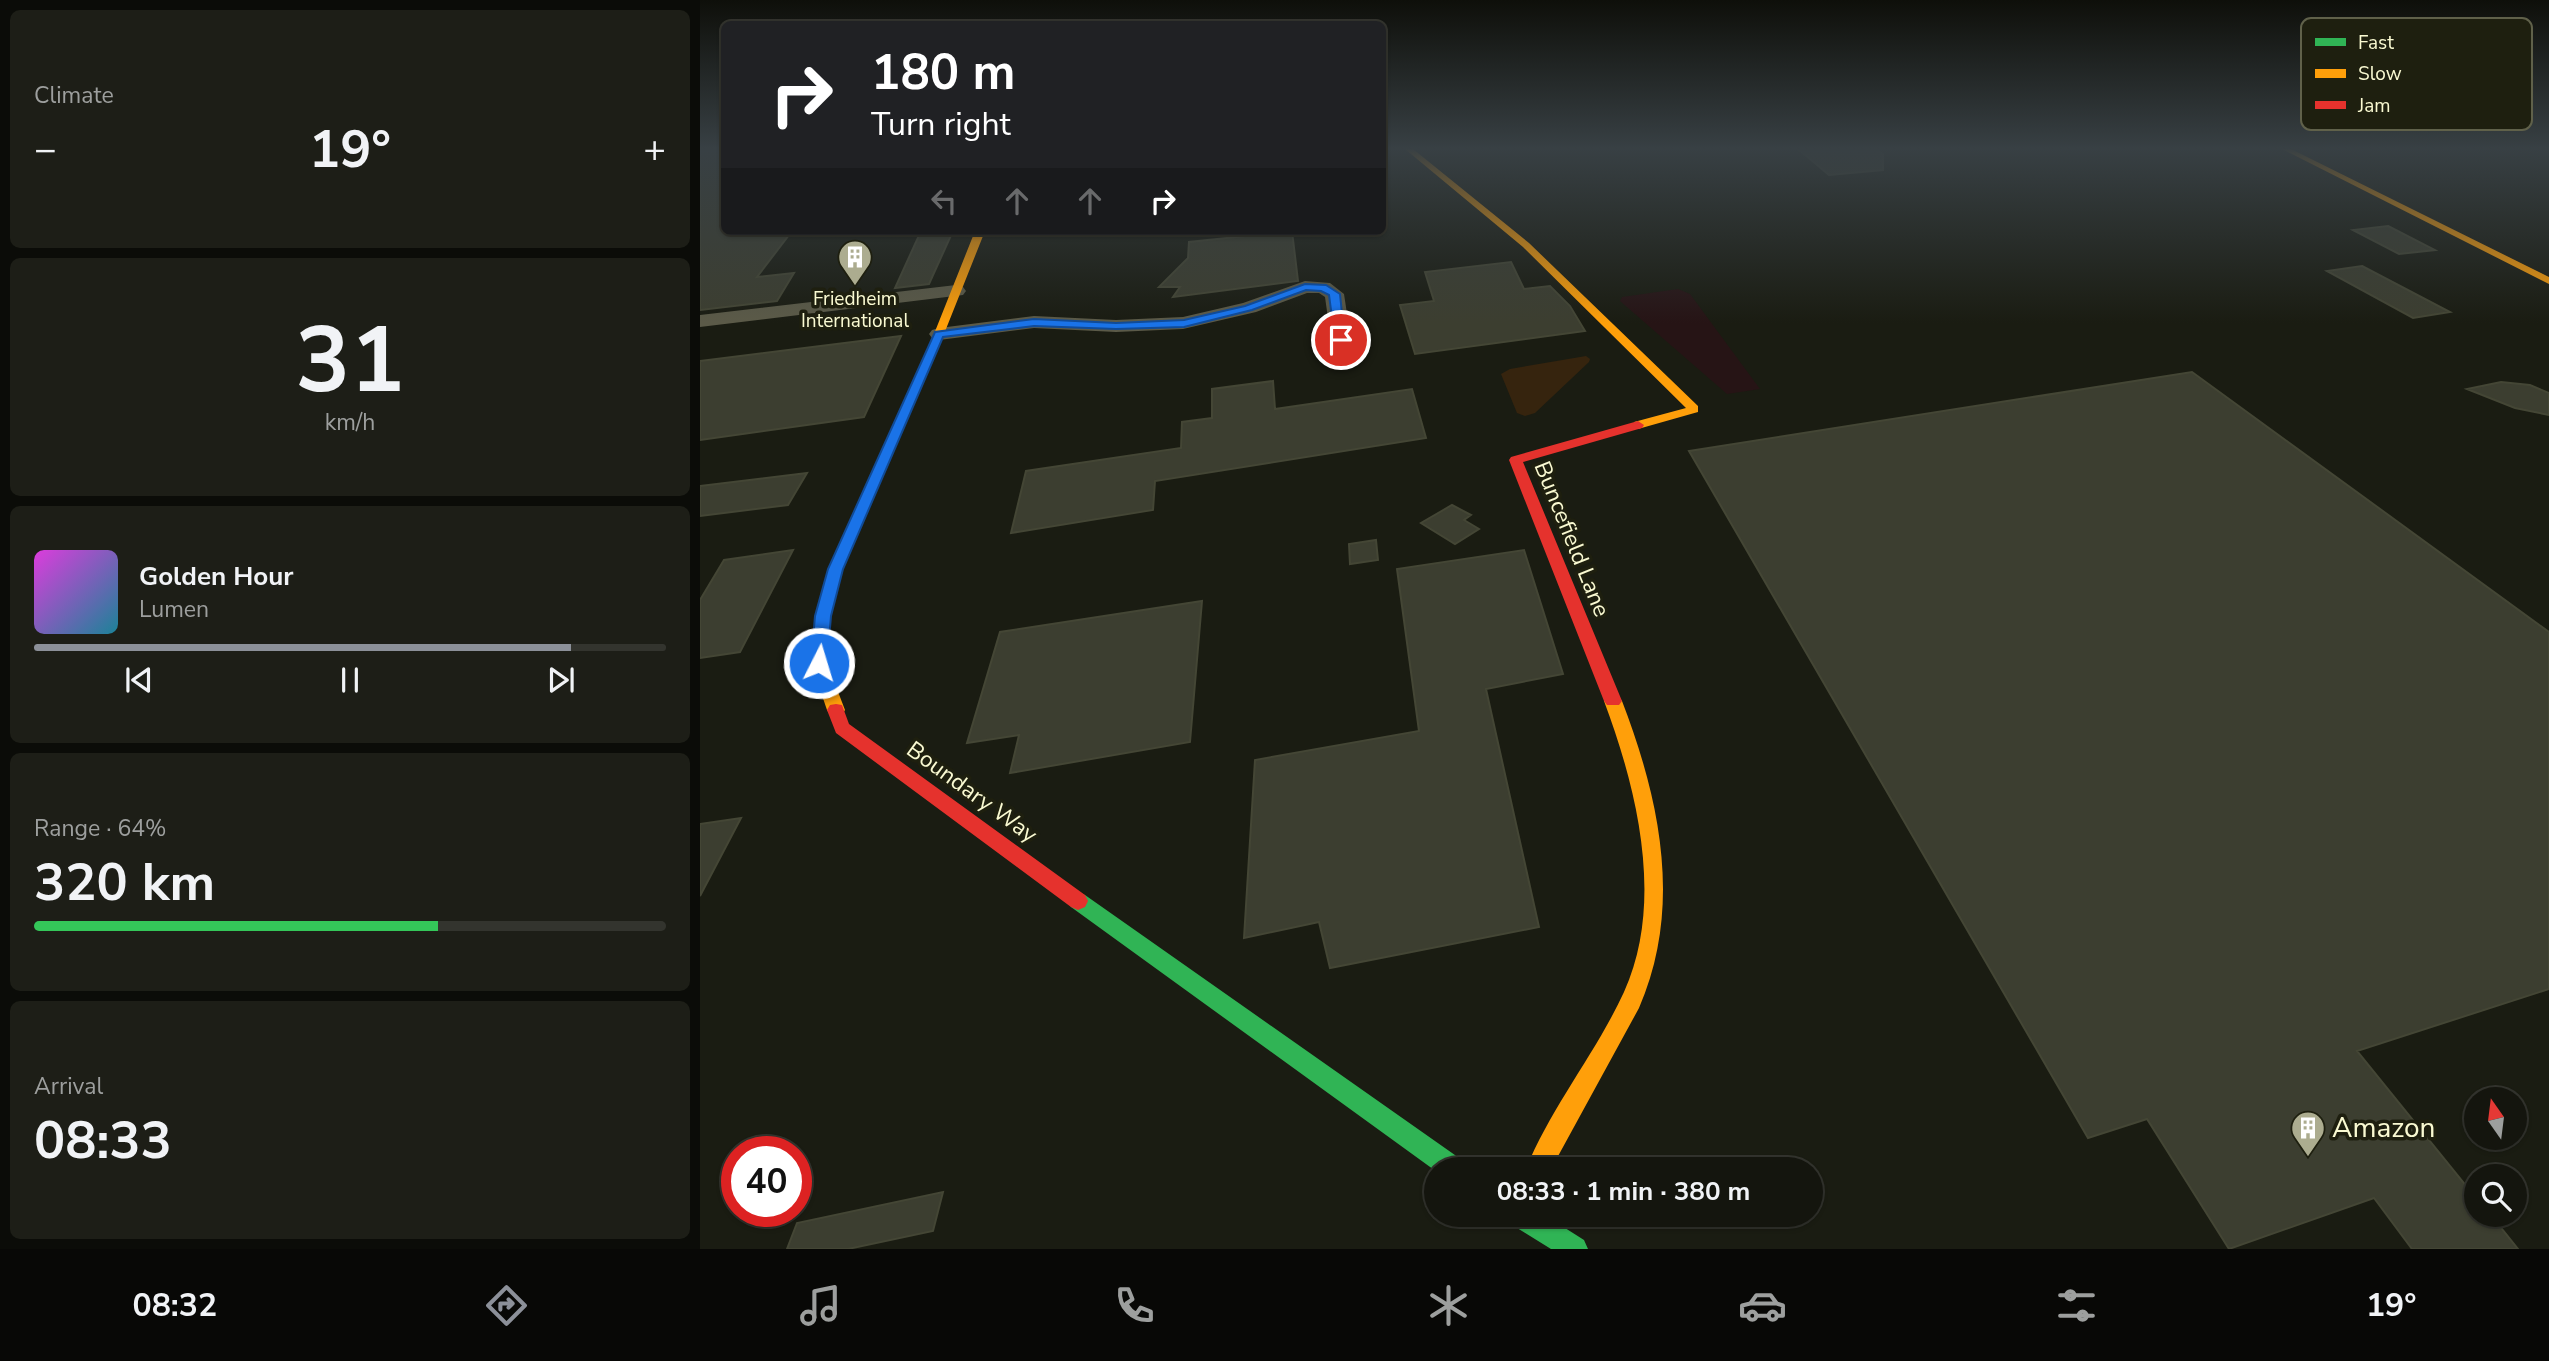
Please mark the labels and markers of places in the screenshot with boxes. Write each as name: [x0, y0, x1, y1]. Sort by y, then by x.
building icon: Friedheim International: [836, 238, 874, 287]
place label: Friedheim International: [801, 286, 909, 334]
pin: [1311, 310, 1371, 370]
building icon: Amazon: [2289, 1109, 2327, 1158]
place label: Amazon: [2332, 1109, 2435, 1147]

